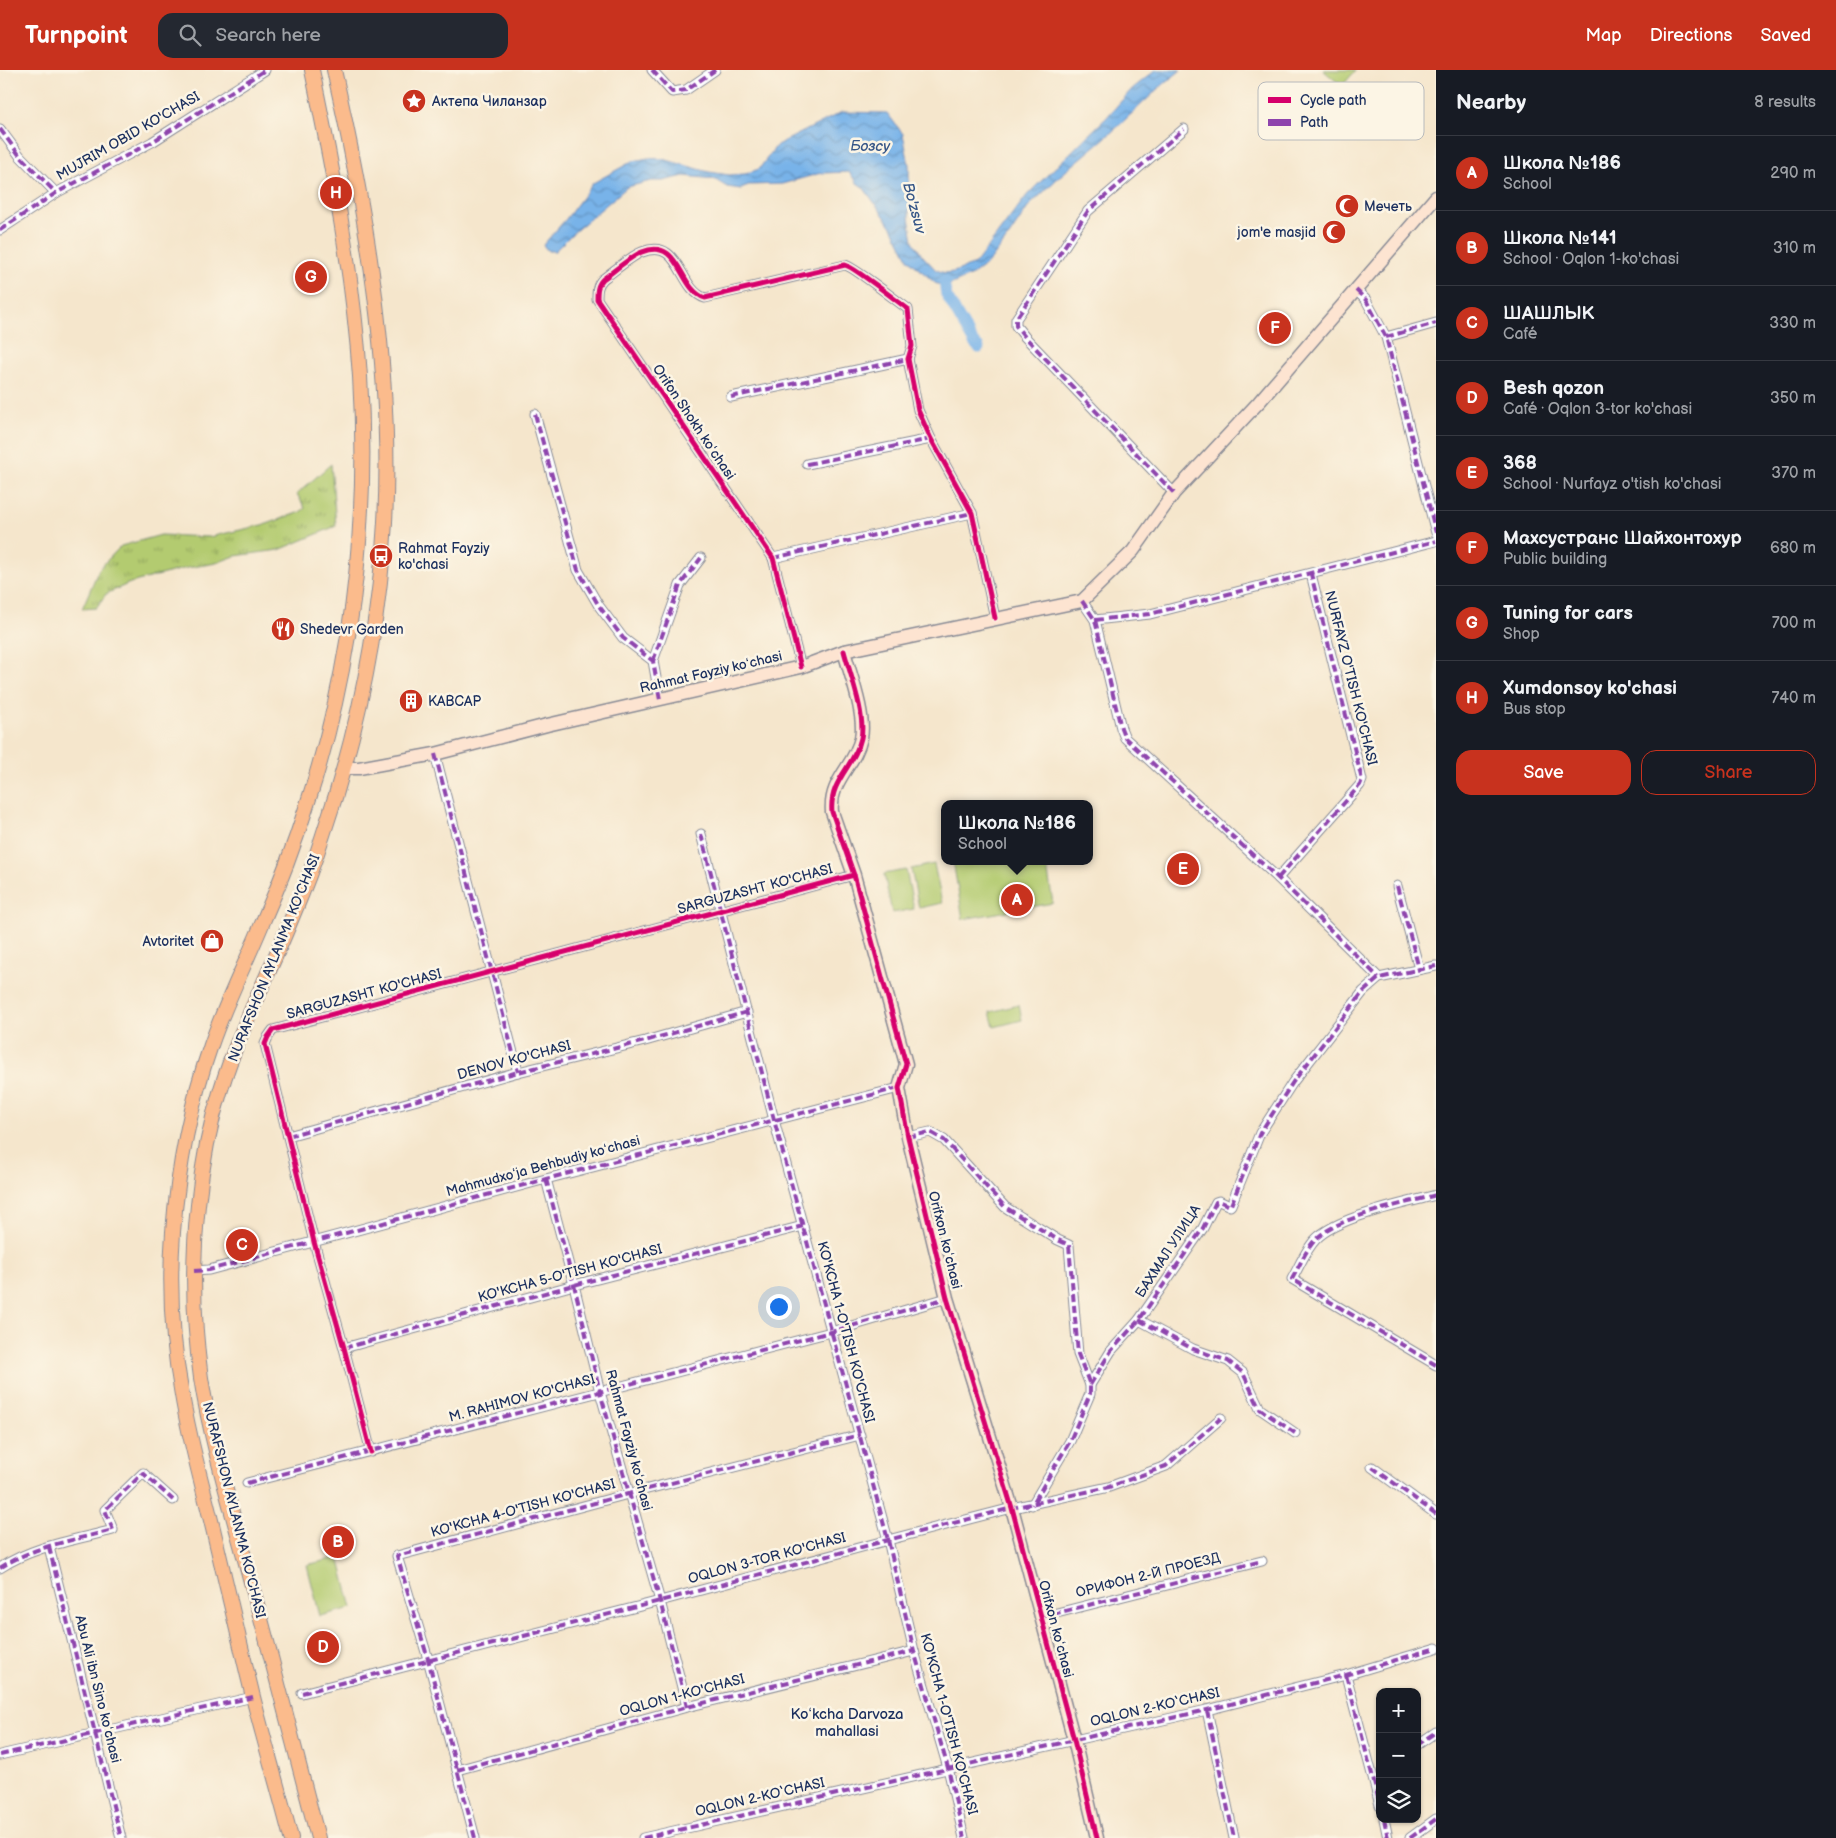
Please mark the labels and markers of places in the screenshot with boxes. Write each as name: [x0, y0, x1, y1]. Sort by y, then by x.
place icon: Актепа Чиланзар: [401, 88, 427, 114]
place label: Актепа Чиланзар: [431, 93, 547, 110]
pin: H: [320, 174, 352, 212]
mosque icon: Мечеть: [1334, 193, 1360, 219]
place label: Мечеть: [1364, 198, 1412, 215]
mosque icon: jom'e masjid: [1321, 219, 1347, 245]
place label: jom'e masjid: [1236, 224, 1316, 241]
pin: G: [295, 258, 327, 296]
pin: F: [1259, 309, 1291, 347]
place label: Rahmat Fayziy ko'chasi: [398, 540, 490, 573]
bus stop icon: Rahmat Fayziy ko'chasi: [368, 543, 394, 569]
restaurant icon: Shedevr Garden: [270, 616, 296, 642]
place label: Shedevr Garden: [300, 621, 404, 638]
building icon: КАВСАР: [398, 688, 424, 714]
place label: КАВСАР: [428, 693, 481, 710]
pin: E: [1167, 850, 1199, 888]
pin: A: [1001, 881, 1033, 919]
shop icon: Avtoritet: [199, 928, 225, 954]
place label: Avtoritet: [142, 933, 195, 950]
pin: C: [226, 1226, 258, 1264]
pin: B: [322, 1523, 354, 1561]
pin: D: [307, 1628, 339, 1666]

